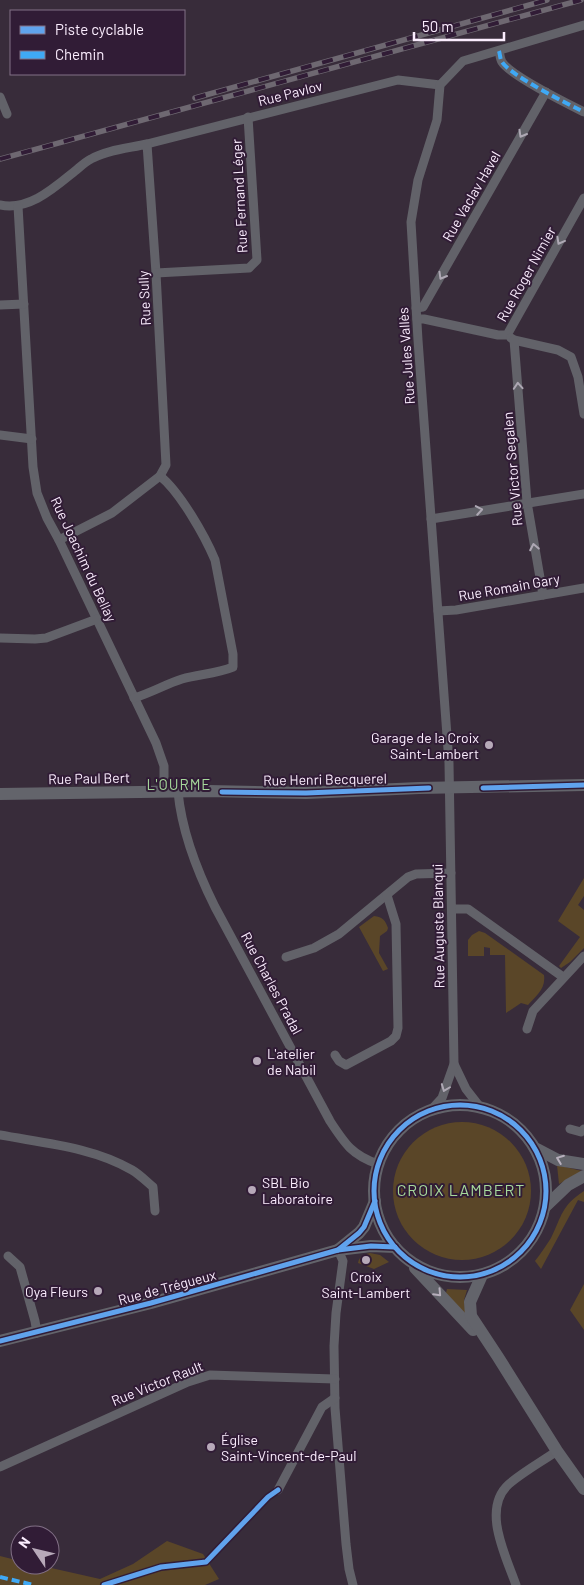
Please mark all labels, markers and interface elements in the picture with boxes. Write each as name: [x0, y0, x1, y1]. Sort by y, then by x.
legend: [10, 10, 185, 75]
scale bar: [414, 10, 504, 42]
text: 50 m: [422, 17, 454, 35]
text: Piste cyclable: [55, 20, 144, 38]
text: Chemin: [55, 45, 104, 63]
street label: Rue Pavlov: [256, 77, 324, 109]
one-way arrow: [518, 129, 528, 138]
street label: Rue Fernand Léger: [228, 138, 250, 254]
street label: Rue Vaclav Havel: [438, 148, 504, 244]
street label: Rue Roger Nimier: [493, 223, 559, 325]
one-way arrow: [556, 236, 566, 245]
street label: Rue Sully: [134, 270, 154, 326]
one-way arrow: [438, 270, 448, 279]
street label: Rue Jules Vallès: [394, 307, 418, 405]
one-way arrow: [513, 381, 524, 389]
street label: Rue Victor Segalen: [499, 411, 525, 527]
street label: Rue Joachim du Bellay: [48, 494, 121, 625]
one-way arrow: [475, 506, 484, 516]
one-way arrow: [530, 543, 540, 552]
street label: Rue Romain Gary: [457, 570, 562, 604]
place label: Garage de la Croix Saint-Lambert: [371, 729, 479, 762]
marker: Garage de la Croix Saint-Lambert: [483, 739, 495, 751]
street label: Rue Paul Bert: [48, 769, 130, 787]
street label: Rue Henri Becquerel: [263, 769, 387, 789]
district label: L'OURME: [147, 775, 211, 793]
street label: Rue Auguste Blanqui: [428, 864, 448, 988]
street label: Rue Charles Pradal: [238, 929, 306, 1037]
place label: L'atelier de Nabil: [267, 1045, 316, 1078]
marker: L'atelier de Nabil: [251, 1055, 263, 1067]
one-way arrow: [441, 1084, 451, 1092]
one-way arrow: [556, 1155, 565, 1165]
place label: SBL Bio Laboratoire: [262, 1174, 333, 1207]
district label: CROIX LAMBERT: [397, 1180, 525, 1199]
marker: SBL Bio Laboratoire: [246, 1184, 258, 1196]
marker: Croix Saint-Lambert: [360, 1254, 372, 1266]
street label: Rue de Trégueux: [116, 1266, 218, 1308]
place label: Croix Saint-Lambert: [322, 1268, 410, 1301]
place label: Oya Fleurs: [25, 1283, 88, 1300]
marker: Oya Fleurs: [92, 1285, 104, 1297]
one-way arrow: [432, 1287, 441, 1296]
street label: Rue Victor Rault: [109, 1357, 205, 1409]
place label: Église Saint-Vincent-de-Paul: [221, 1431, 356, 1464]
marker: Église Saint-Vincent-de-Paul: [205, 1441, 217, 1453]
north arrow: [10, 1525, 60, 1575]
text: N: [14, 1534, 34, 1551]

